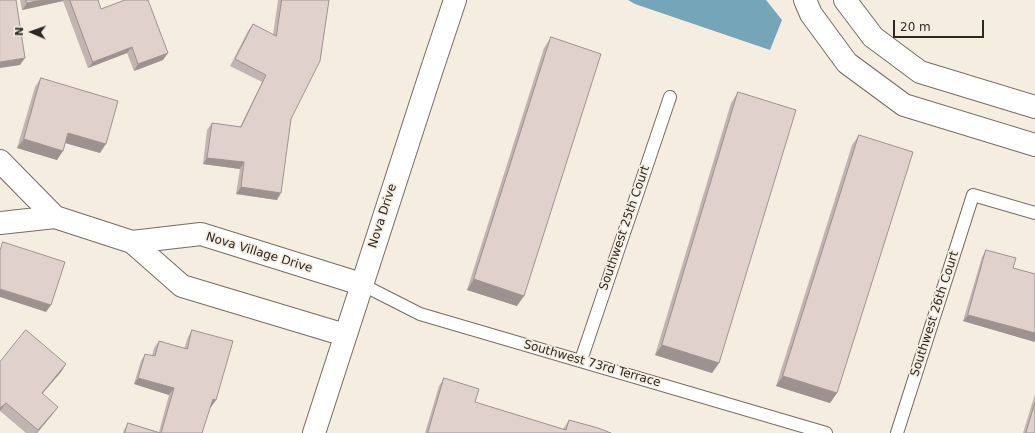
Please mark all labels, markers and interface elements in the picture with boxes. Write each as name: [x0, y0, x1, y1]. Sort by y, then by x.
north arrow: [12, 12, 52, 52]
scale bar: [895, 12, 986, 38]
text: 20 m: [900, 20, 931, 34]
text: N: [13, 27, 26, 36]
street label: Southwest 25th Court: [597, 164, 653, 292]
street label: Nova Drive: [366, 182, 400, 250]
street label: Nova Village Drive: [204, 230, 314, 276]
street label: Southwest 26th Court: [908, 249, 962, 379]
street label: Southwest 73rd Terrace: [522, 338, 662, 390]

